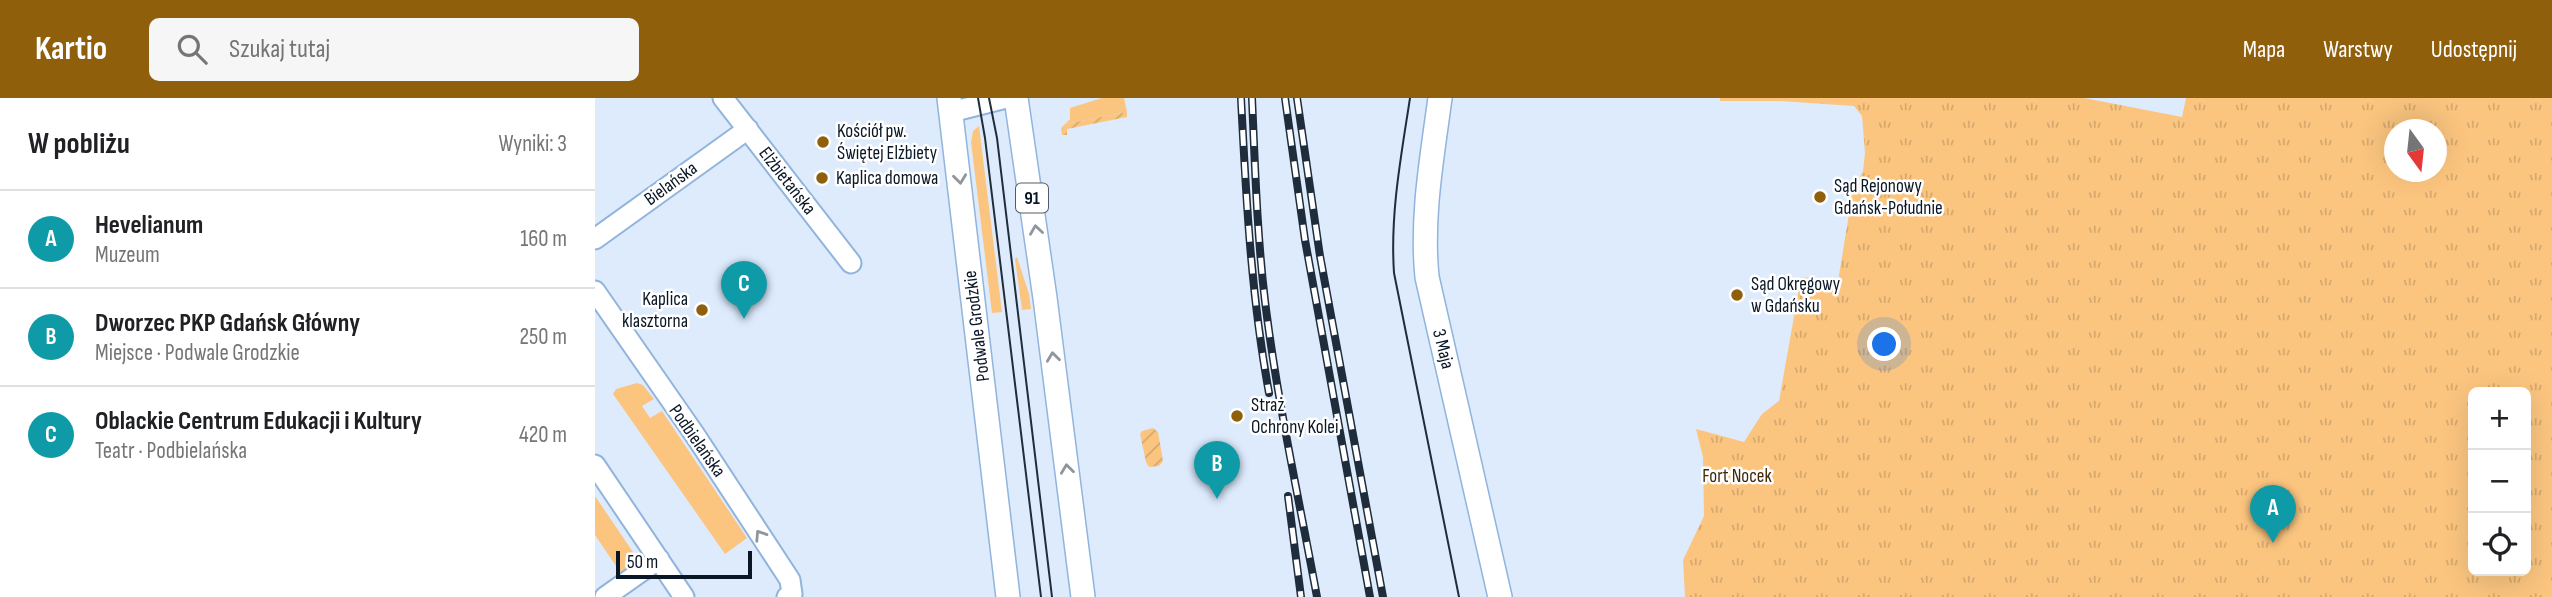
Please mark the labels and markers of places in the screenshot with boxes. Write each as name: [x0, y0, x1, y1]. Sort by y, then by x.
place label: Kościół pw. Świętej Elżbiety: [837, 120, 938, 165]
marker: Kościół pw. Świętej Elżbiety: [815, 134, 831, 150]
place label: Kaplica domowa: [836, 167, 938, 190]
marker: Kaplica domowa: [814, 170, 830, 186]
place label: Sąd Rejonowy Gdańsk-Południe: [1834, 175, 1943, 220]
marker: Sąd Rejonowy Gdańsk-Południe: [1812, 189, 1828, 205]
pin: C: [721, 261, 767, 319]
place label: Sąd Okręgowy w Gdańsku: [1751, 273, 1841, 318]
marker: Sąd Okręgowy w Gdańsku: [1729, 287, 1745, 303]
place label: Kaplica klasztorna: [622, 288, 688, 333]
marker: Kaplica klasztorna: [694, 302, 710, 318]
place label: Straż Ochrony Kolei: [1251, 394, 1338, 439]
marker: Straż Ochrony Kolei: [1229, 408, 1245, 424]
pin: B: [1194, 441, 1240, 499]
pin: A: [2250, 485, 2296, 543]

